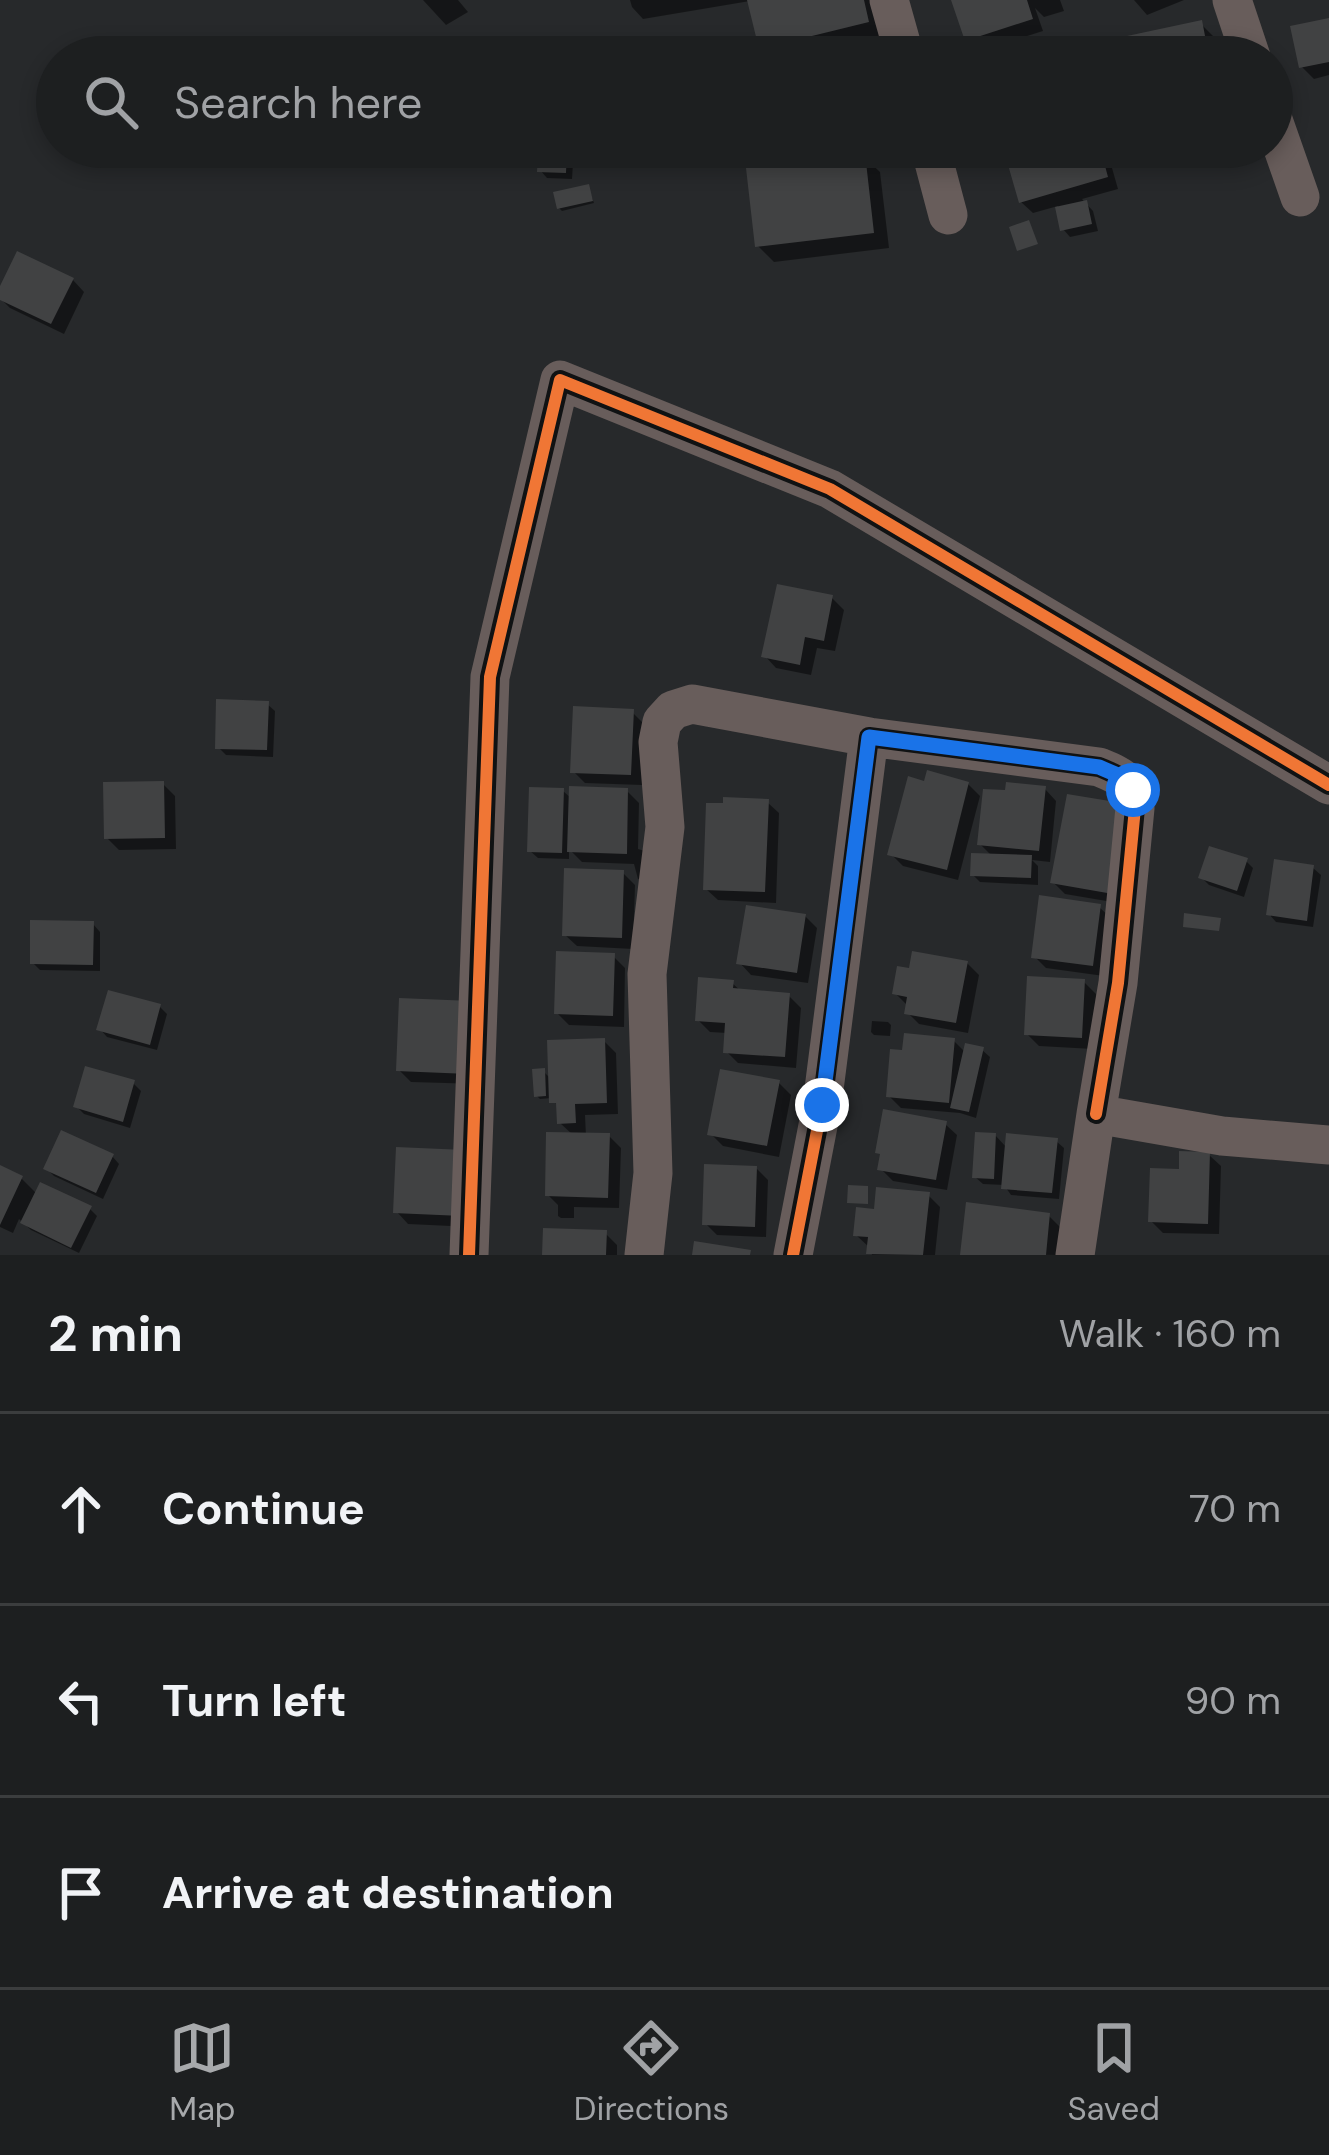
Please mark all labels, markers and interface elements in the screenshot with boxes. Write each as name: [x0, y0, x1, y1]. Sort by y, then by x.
search box: [36, 36, 1293, 168]
icon: search: [78, 69, 144, 135]
text: Search here: [174, 73, 422, 132]
route start: [1106, 763, 1160, 817]
route end: [795, 1078, 849, 1132]
text: 2 min: [48, 1300, 183, 1367]
text: Walk · 160 m: [1059, 1308, 1281, 1359]
icon: ahead: [48, 1476, 114, 1542]
text: Continue: [162, 1479, 365, 1538]
text: 70 m: [1189, 1483, 1281, 1534]
icon: left: [48, 1668, 114, 1734]
text: Turn left: [162, 1671, 346, 1730]
text: 90 m: [1185, 1675, 1281, 1726]
icon: arrive: [48, 1860, 114, 1926]
text: Arrive at destination: [162, 1863, 614, 1922]
tab: Map: [169, 2015, 236, 2130]
tab: Directions: [574, 2015, 729, 2130]
tab: Saved: [1067, 2015, 1160, 2130]

